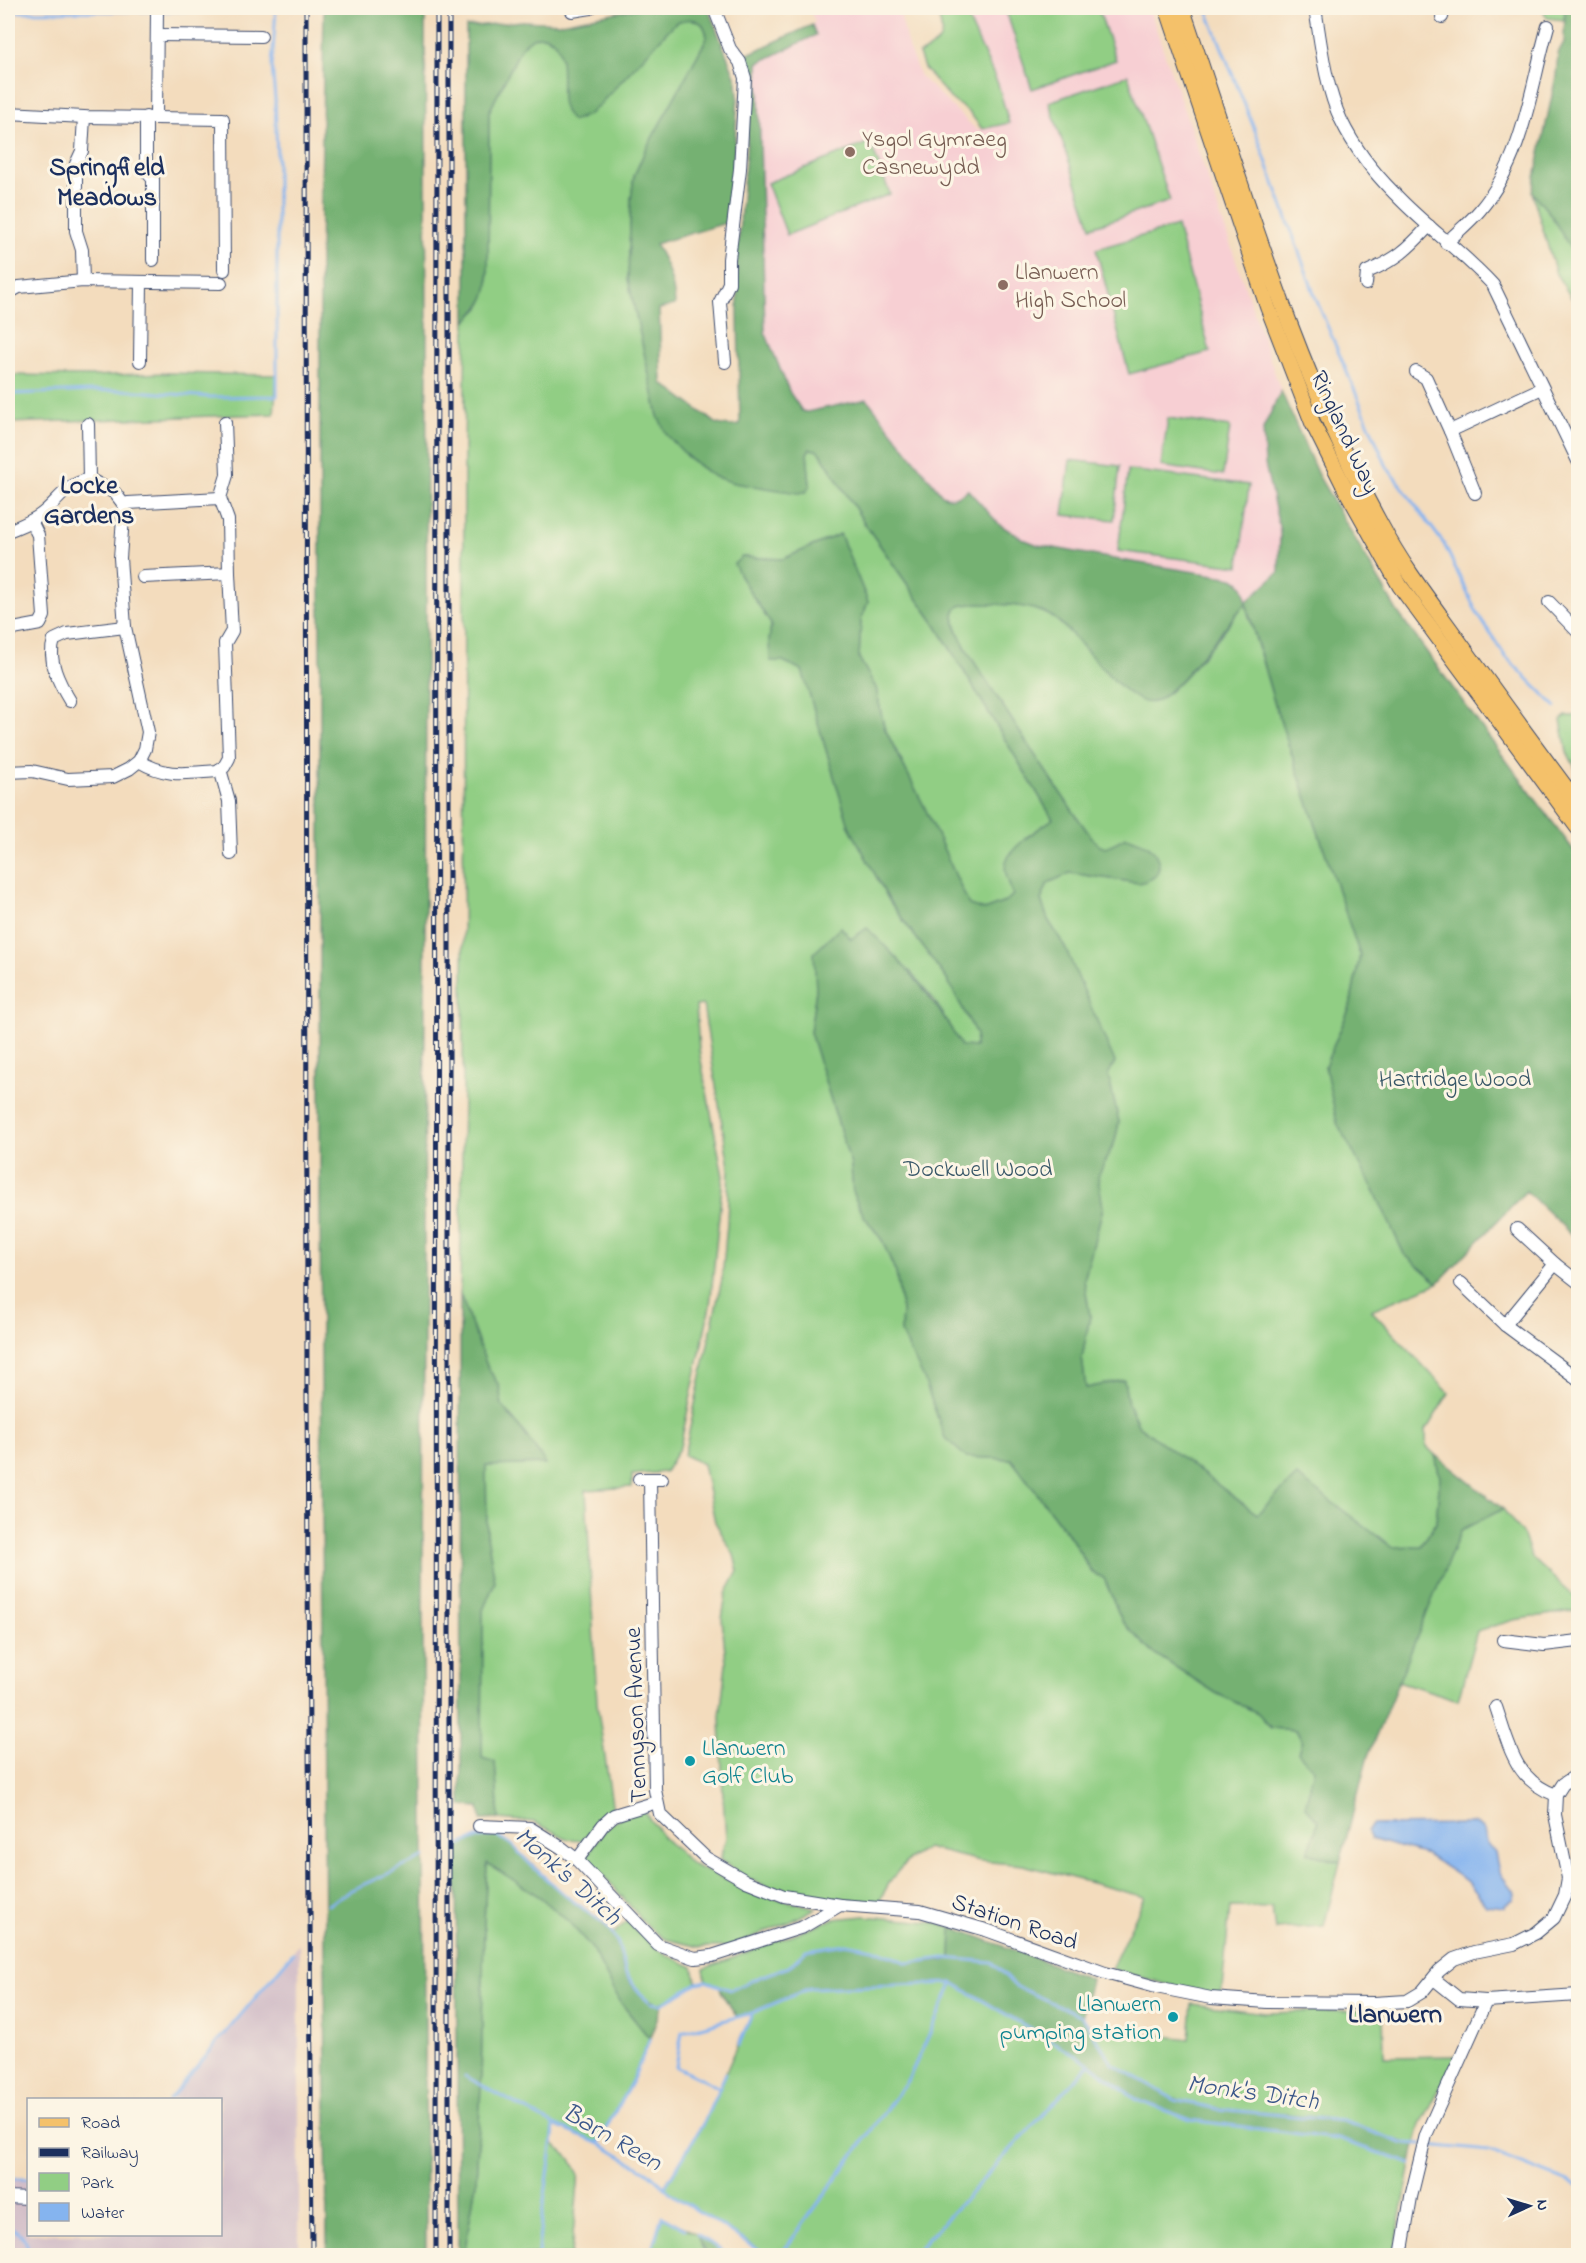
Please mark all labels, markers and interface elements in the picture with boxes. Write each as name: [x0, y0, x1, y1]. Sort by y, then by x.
place label: Ysgol Gymraeg Casnewydd: [862, 123, 1007, 187]
marker: Ysgol Gymraeg Casnewydd: [843, 145, 857, 159]
district label: Springfield Meadows: [49, 150, 165, 218]
place label: Llanwern High School: [1015, 256, 1126, 319]
marker: Llanwern High School: [996, 278, 1010, 292]
street label: Ringland Way: [1299, 366, 1388, 501]
district label: Locke Gardens: [44, 468, 134, 536]
park label: Hartridge Wood: [1379, 1063, 1532, 1098]
park label: Dockwell Wood: [903, 1153, 1053, 1188]
street label: Tennyson Avenue: [617, 1626, 659, 1803]
place label: Llanwern Golf Club: [702, 1732, 794, 1795]
marker: Llanwern Golf Club: [683, 1754, 697, 1768]
water label: Monk's Ditch: [505, 1819, 629, 1936]
street label: Station Road: [946, 1885, 1082, 1961]
place label: Llanwern pumping station: [1000, 1988, 1161, 2051]
district label: Llanwern: [1348, 1996, 1442, 2035]
marker: Llanwern pumping station: [1166, 2010, 1180, 2024]
water label: Monk's Ditch: [1184, 2066, 1321, 2122]
water label: Barn Reen: [555, 2095, 669, 2183]
legend: [27, 2098, 222, 2236]
text: Road: [81, 2111, 120, 2137]
text: Railway: [81, 2141, 138, 2167]
text: Park: [81, 2171, 114, 2197]
north arrow: [1499, 2176, 1559, 2236]
text: N: [1530, 2199, 1554, 2212]
text: Water: [81, 2201, 125, 2227]

